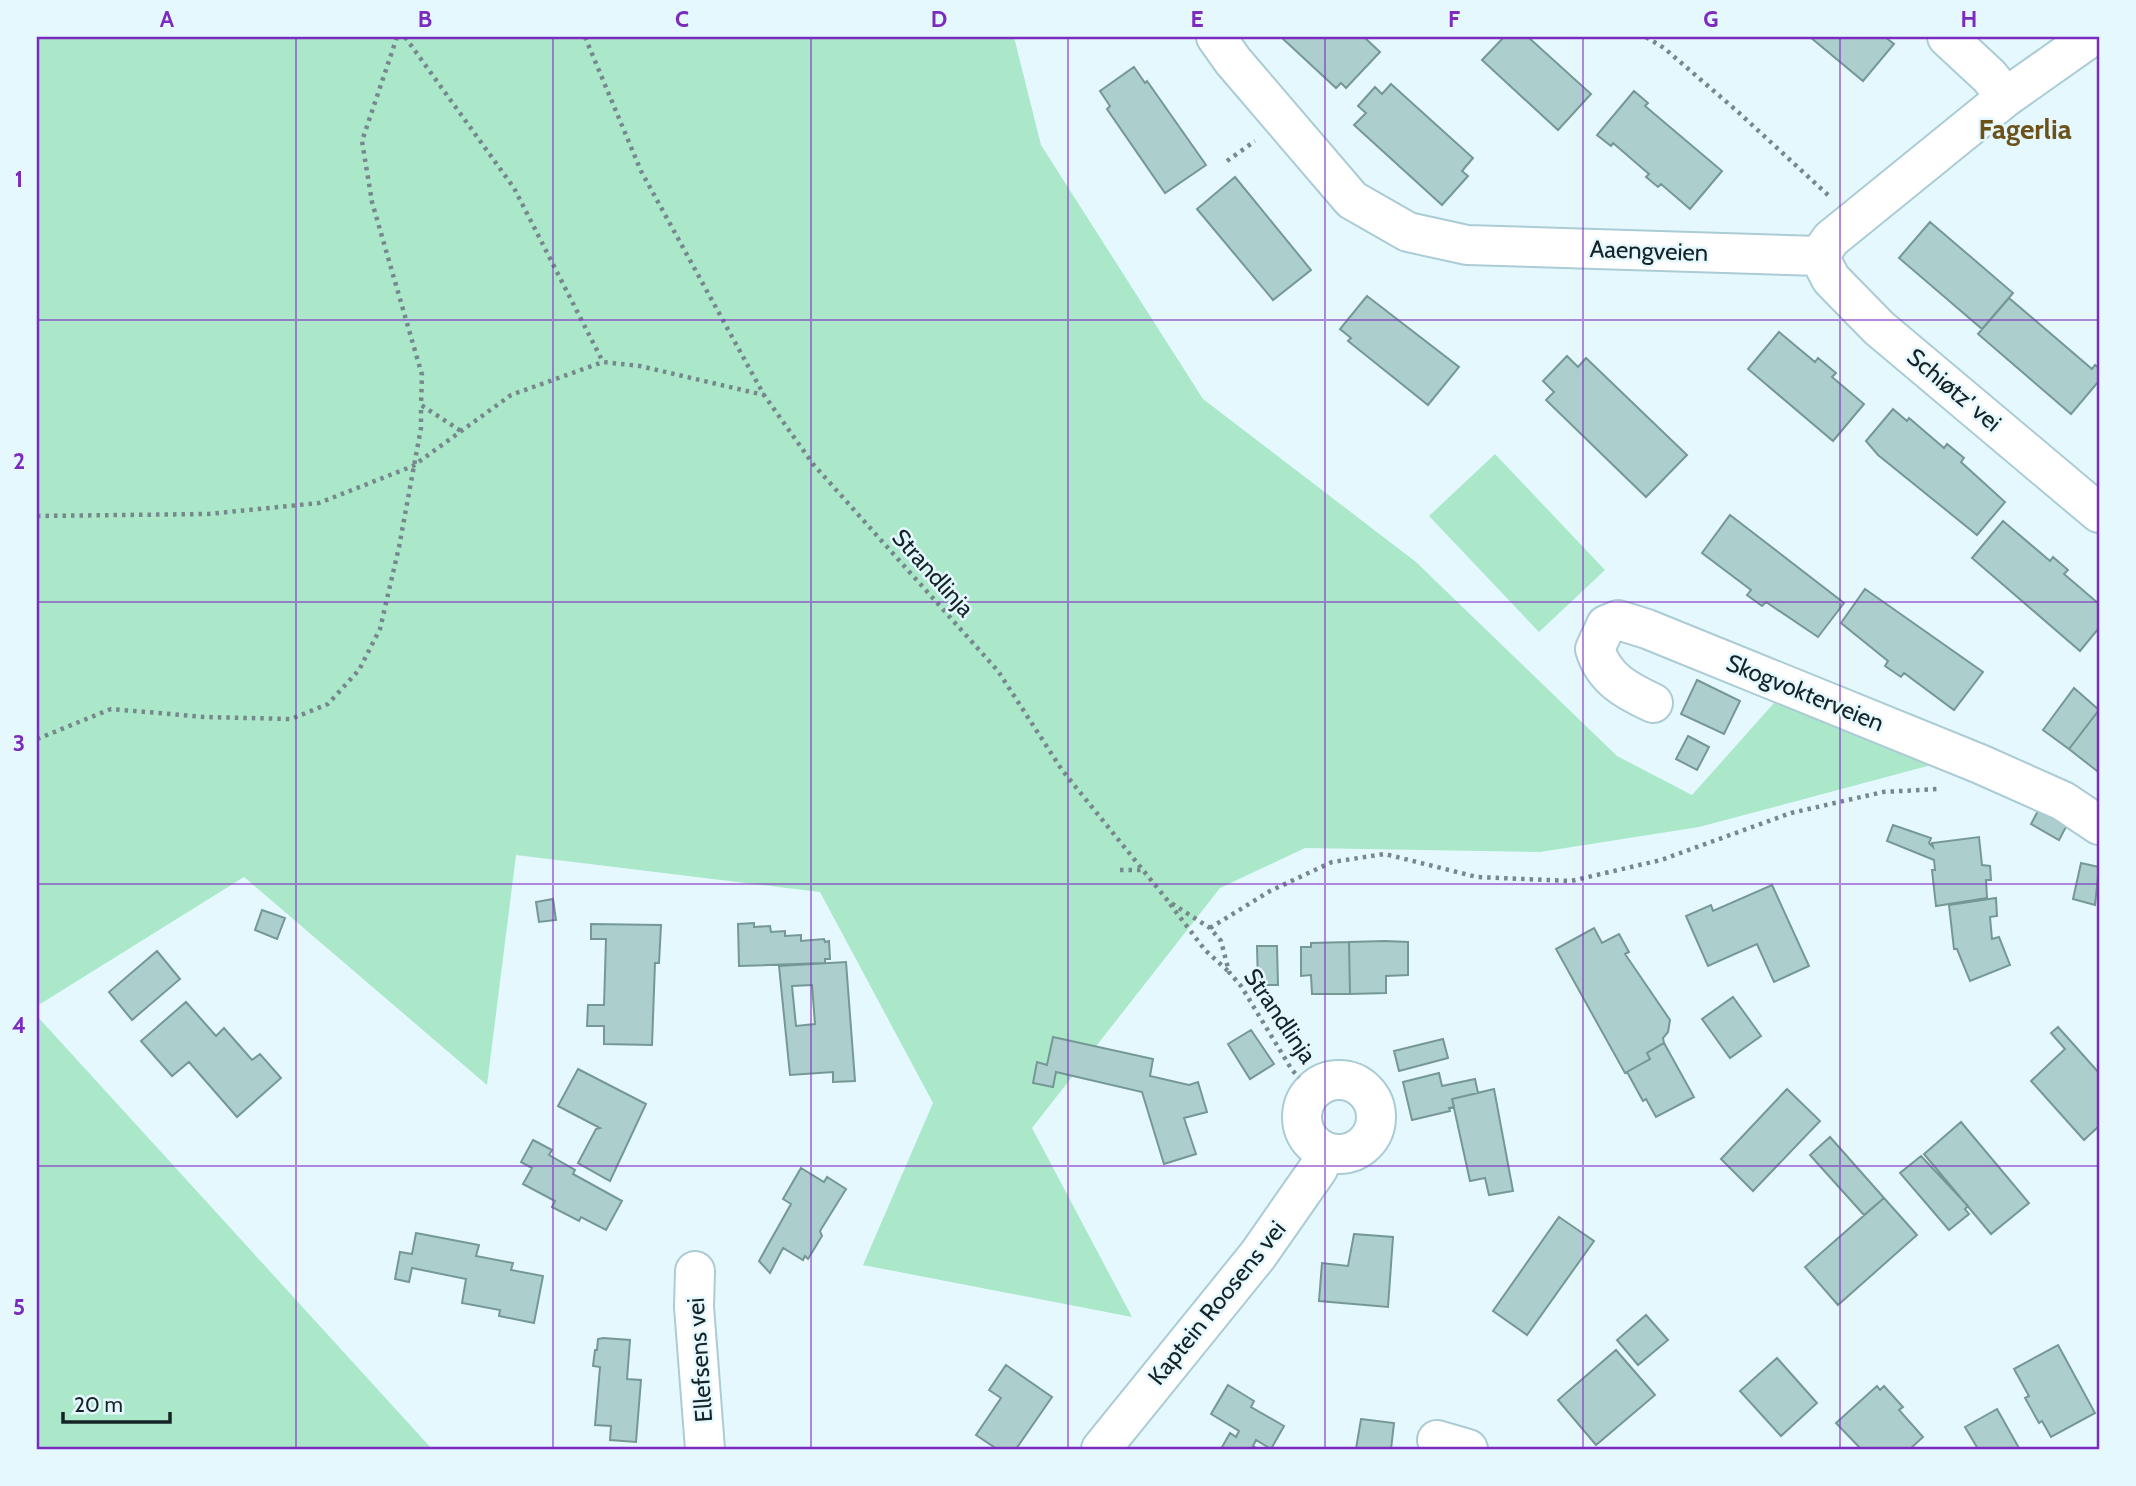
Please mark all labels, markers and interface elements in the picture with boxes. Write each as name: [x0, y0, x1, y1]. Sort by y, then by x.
text: A: [160, 5, 175, 33]
text: B: [418, 5, 432, 33]
text: C: [675, 5, 689, 33]
text: D: [931, 5, 947, 33]
text: E: [1190, 5, 1204, 33]
text: F: [1448, 5, 1460, 33]
text: G: [1703, 5, 1719, 33]
text: H: [1961, 5, 1977, 33]
district label: Fagerlia: [1978, 112, 2072, 146]
text: 1: [15, 165, 23, 193]
street label: Aaengveien: [1589, 234, 1709, 267]
street label: Schiøtz' vei: [1901, 342, 2007, 437]
text: 2: [13, 447, 25, 475]
street label: Strandlinja: [886, 523, 981, 623]
street label: Skogvokterveien: [1722, 648, 1888, 737]
text: 3: [13, 729, 25, 757]
street label: Strandlinja: [1238, 963, 1323, 1069]
text: 4: [12, 1011, 26, 1039]
street label: Kaptein Roosens vei: [1142, 1215, 1292, 1391]
text: 5: [13, 1293, 25, 1321]
street label: Ellefsens vei: [681, 1297, 718, 1423]
scale bar: [63, 1381, 170, 1425]
text: 20 m: [74, 1392, 123, 1417]

